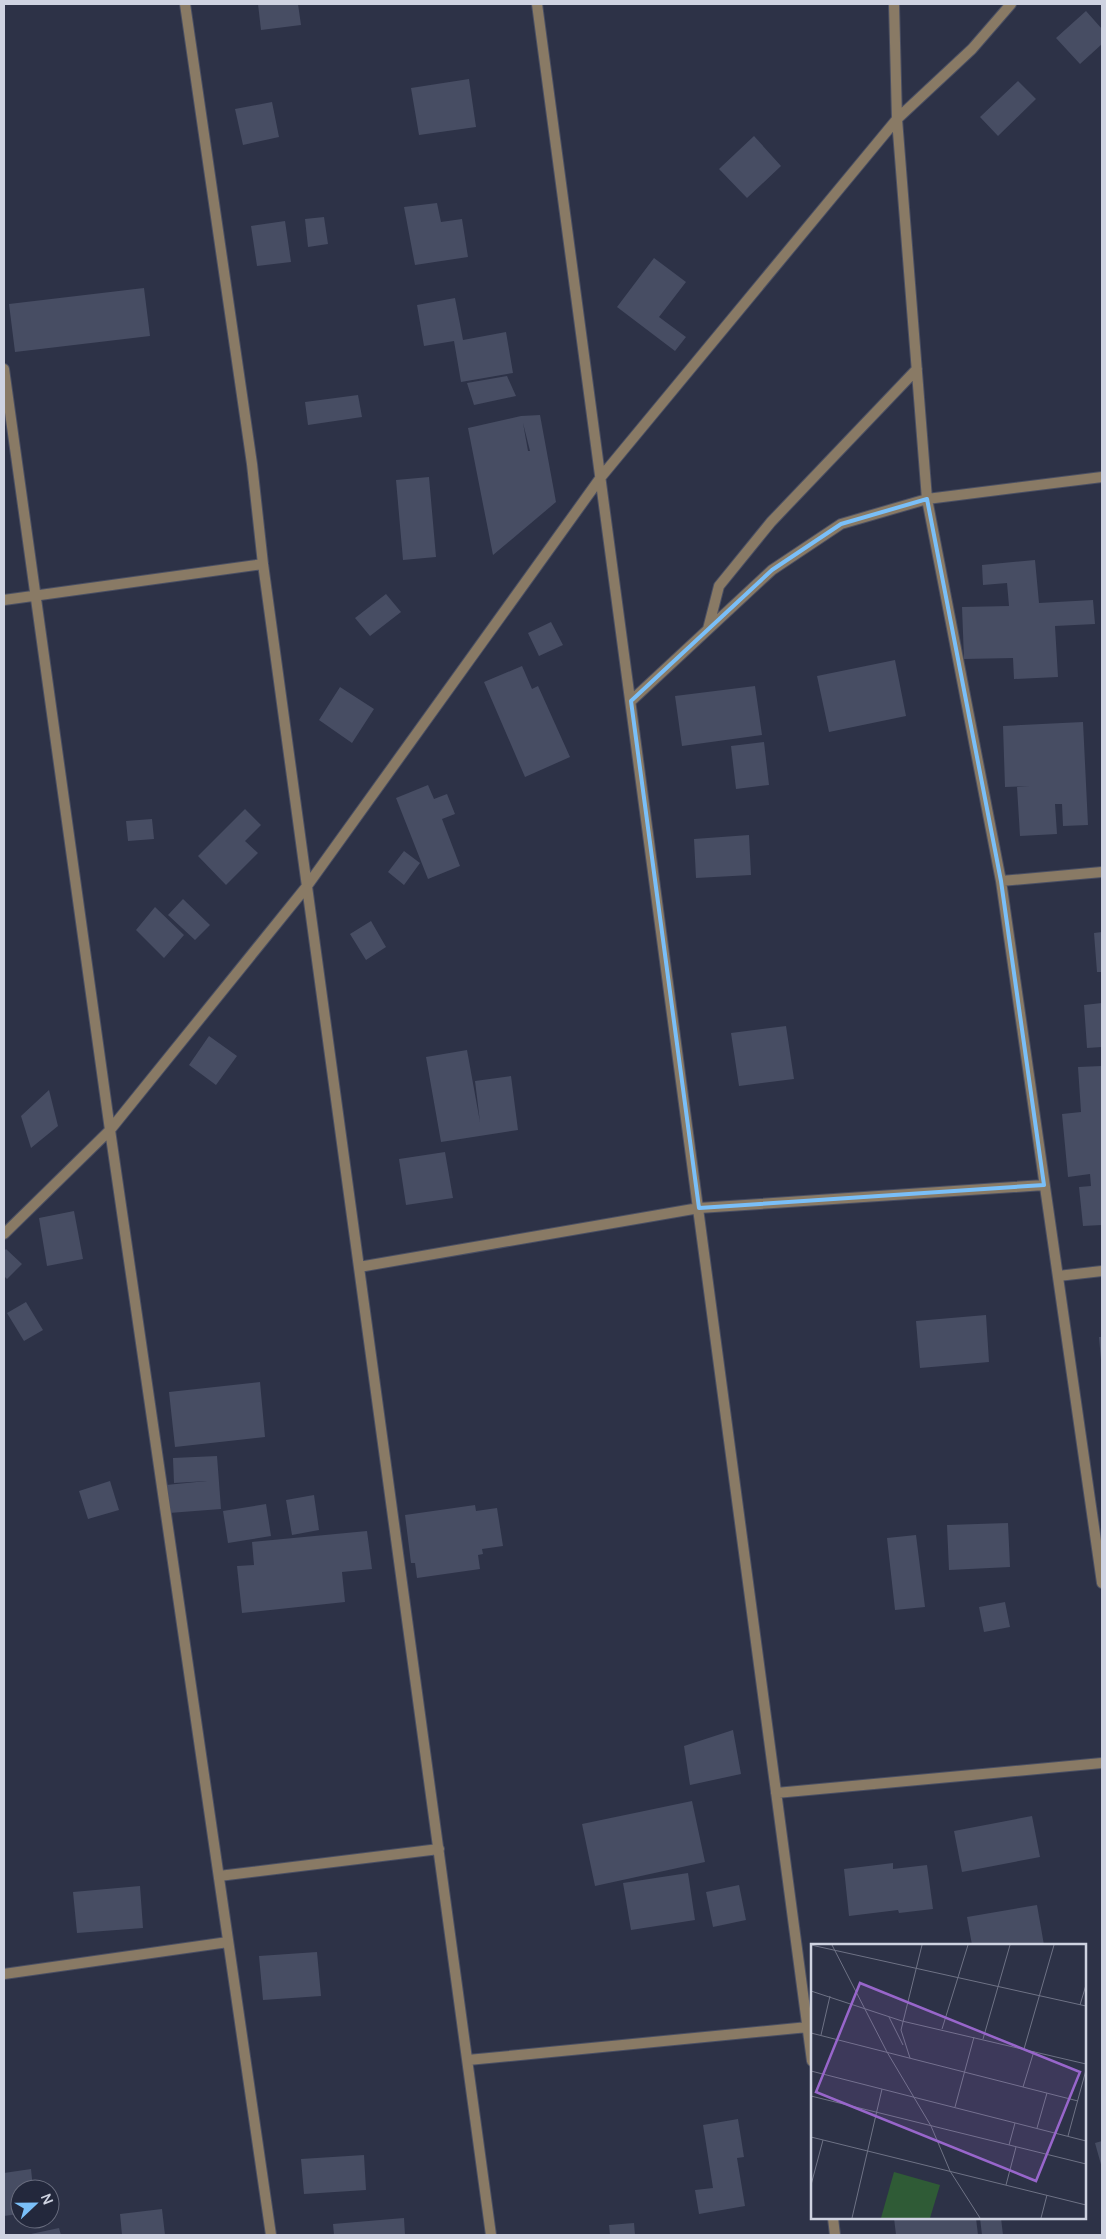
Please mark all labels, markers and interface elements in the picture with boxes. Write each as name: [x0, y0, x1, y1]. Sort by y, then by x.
inset map: [811, 1944, 1086, 2219]
north arrow: [10, 2179, 60, 2229]
text: N: [37, 2191, 58, 2207]

